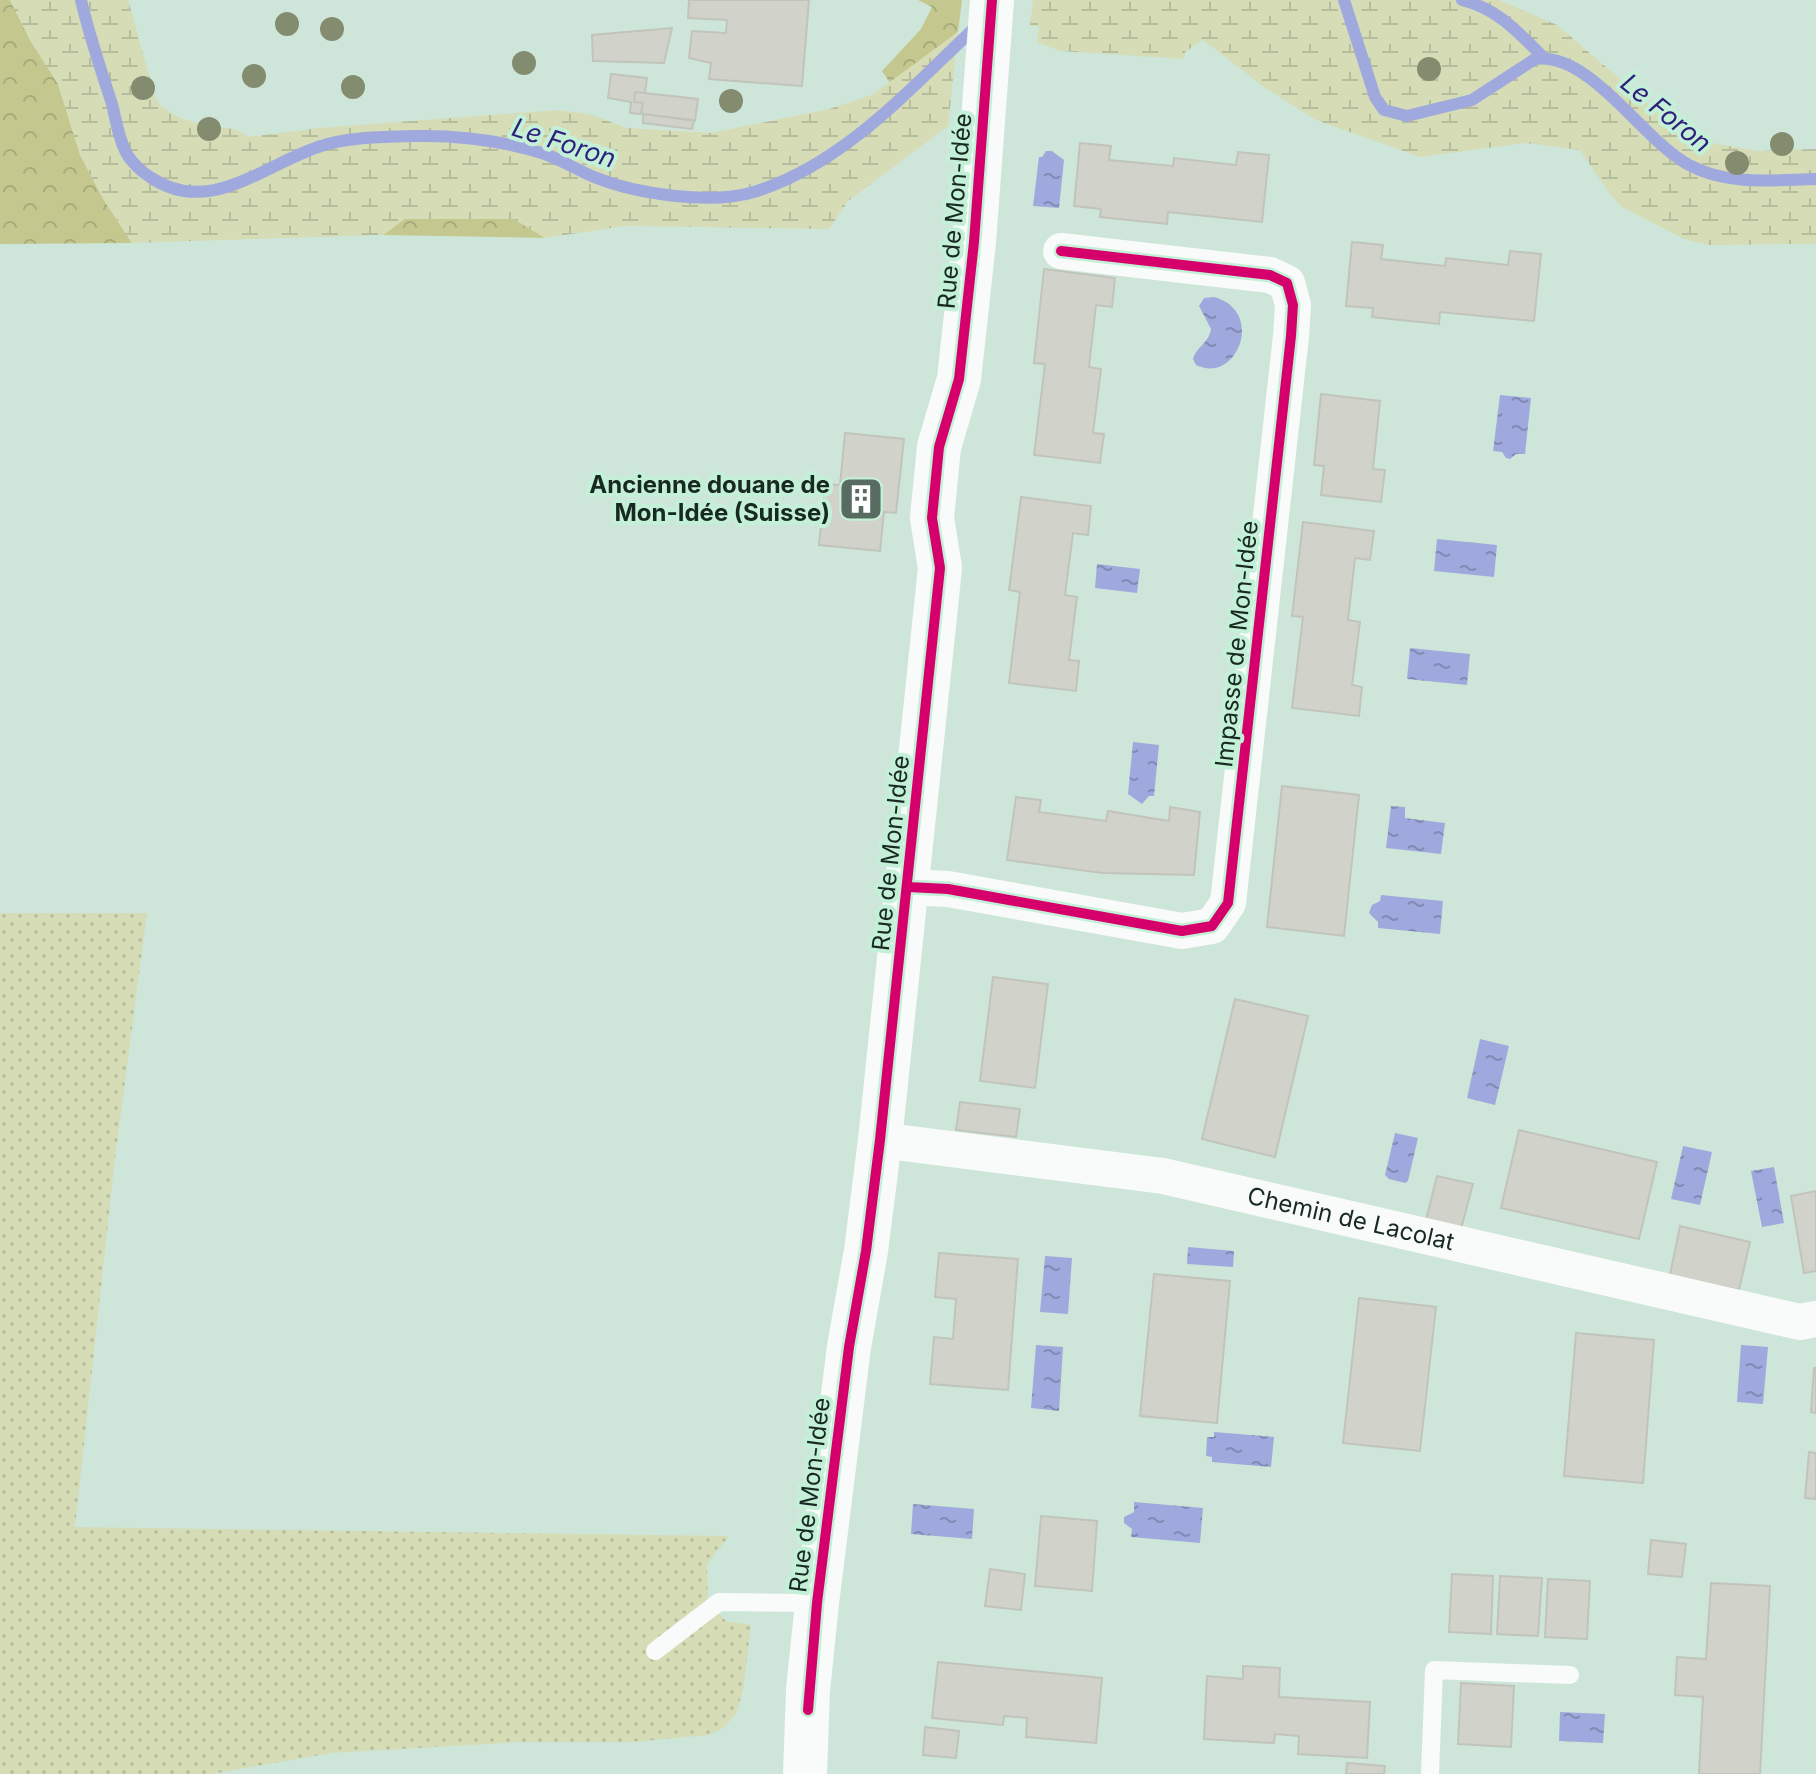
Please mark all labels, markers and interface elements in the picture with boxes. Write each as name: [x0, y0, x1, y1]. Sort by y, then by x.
water label: Le Foron: [1615, 67, 1718, 158]
water label: Le Foron: [508, 111, 620, 174]
street label: Rue de Mon-Idée: [932, 112, 977, 310]
place label: Ancienne douane de Mon-Idée (Suisse): [589, 470, 830, 527]
building icon: Ancienne douane de Mon-Idée (Suisse): [837, 475, 885, 523]
street label: Impasse de Mon-Idée: [1209, 519, 1264, 769]
street label: Rue de Mon-Idée: [866, 754, 915, 952]
street label: Chemin de Lacolat: [1245, 1181, 1457, 1256]
street label: Rue de Mon-Idée: [783, 1396, 836, 1594]

